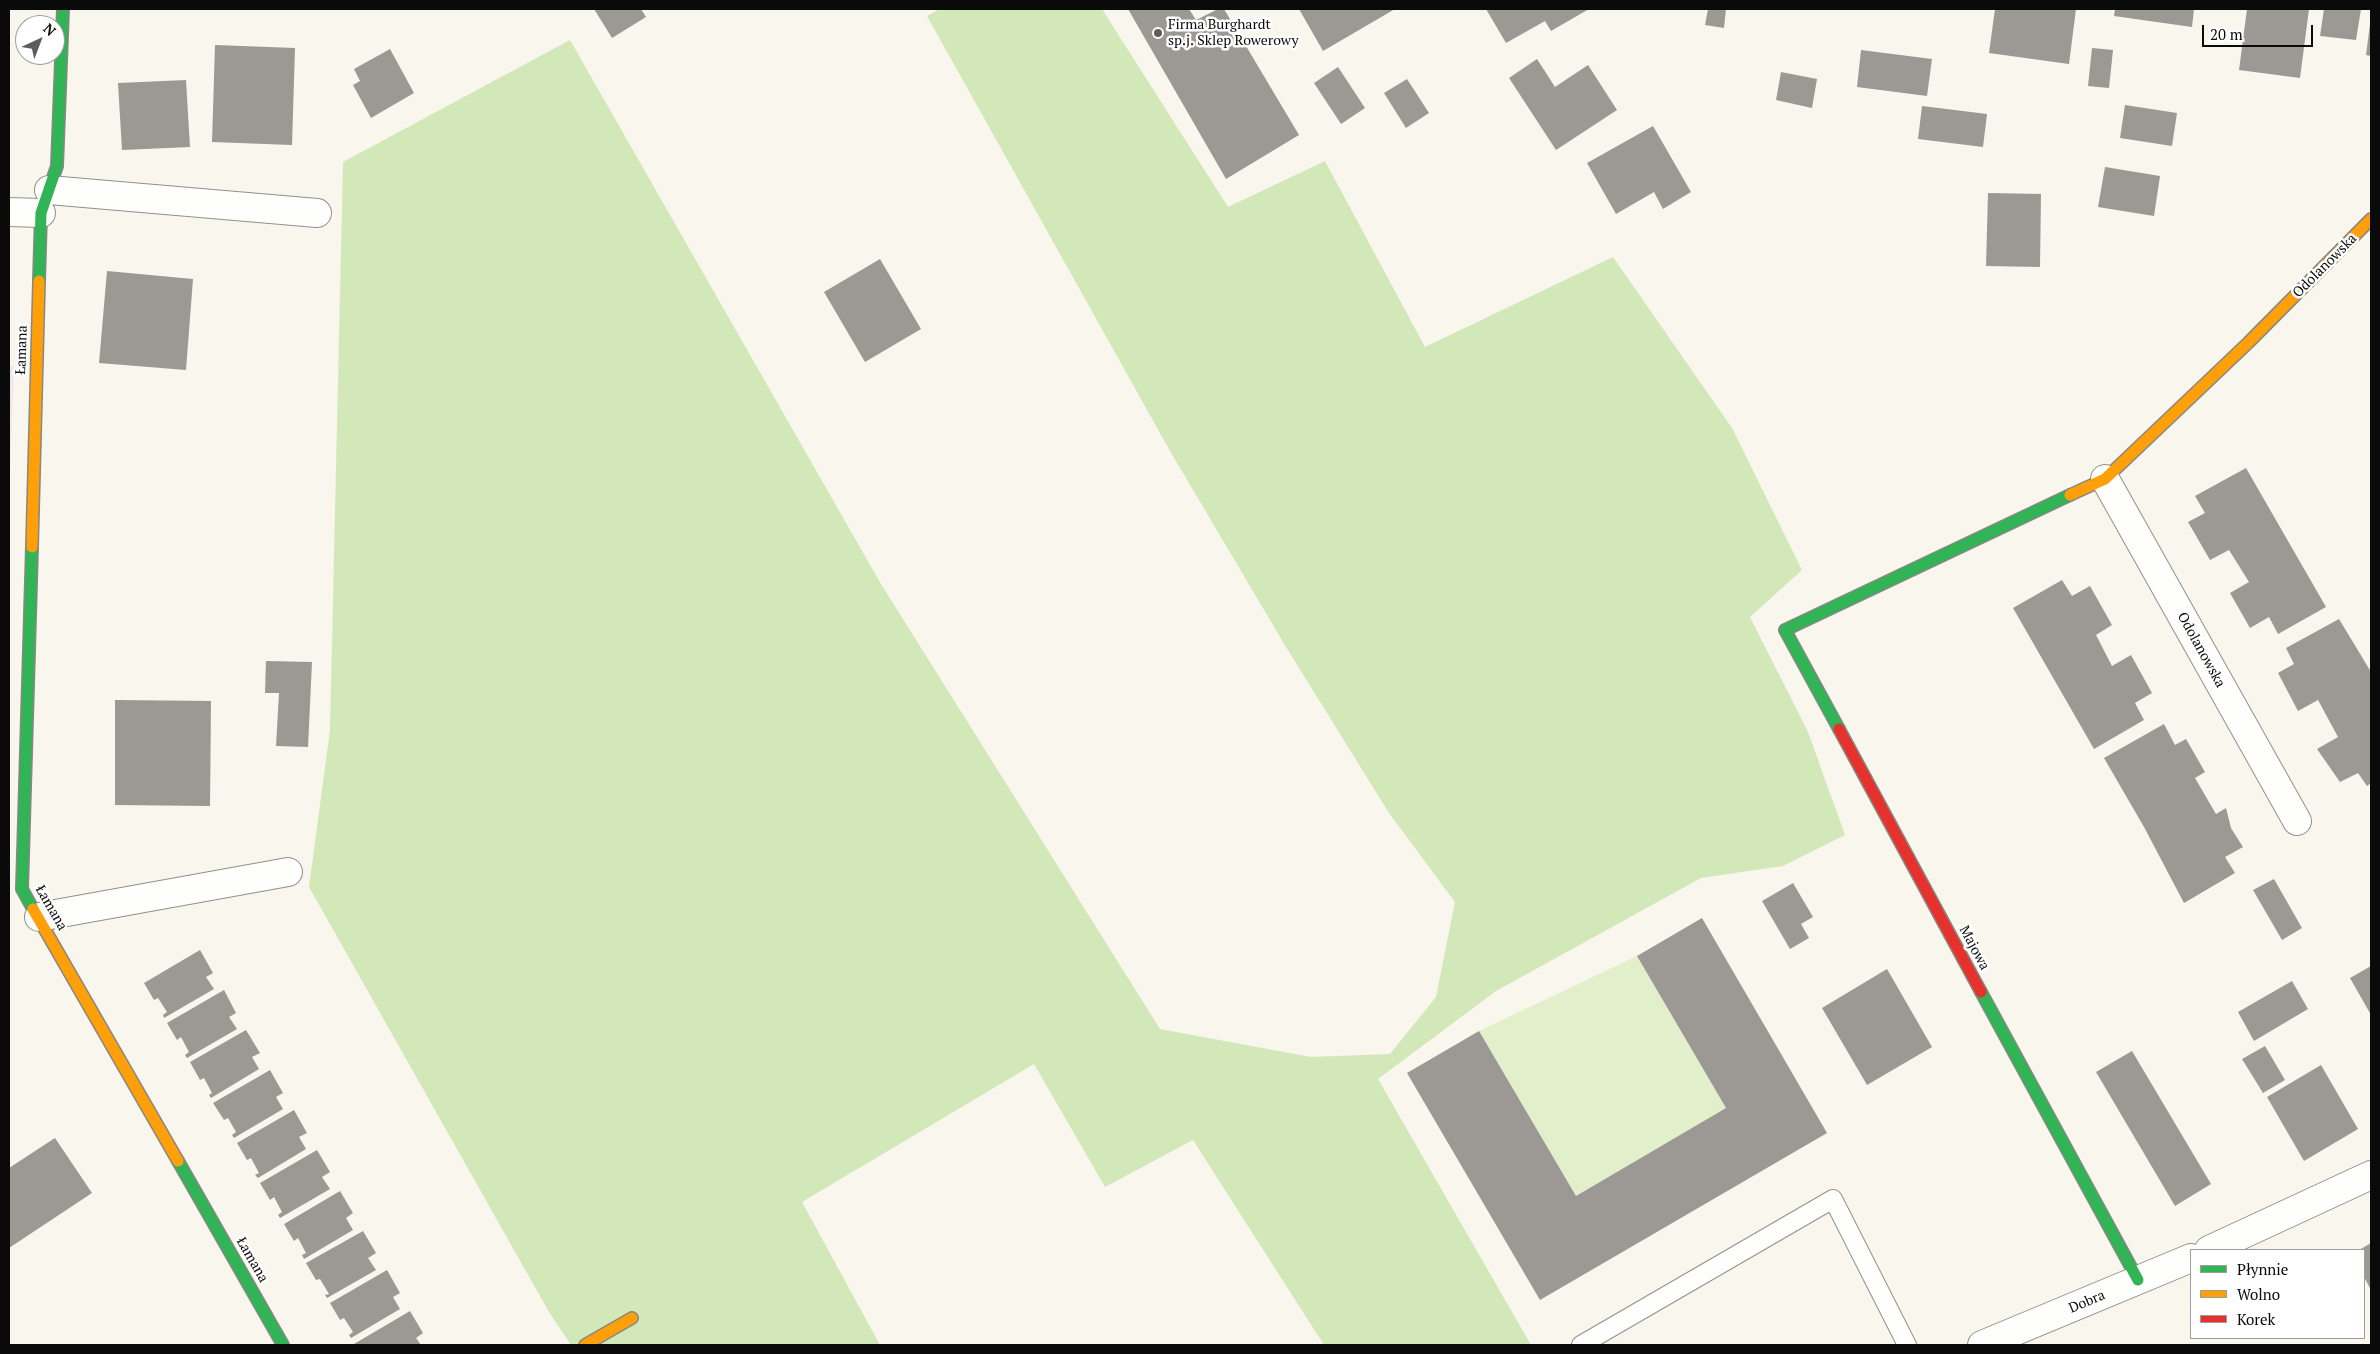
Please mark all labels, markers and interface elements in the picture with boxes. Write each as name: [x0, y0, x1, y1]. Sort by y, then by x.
north arrow: [15, 15, 65, 65]
scale bar: [2205, 15, 2316, 47]
place label: Firma Burghardt sp.j. Sklep Rowerowy: [1168, 17, 1298, 49]
text: N: [40, 19, 60, 40]
text: 20 m: [2210, 24, 2243, 44]
marker: Firma Burghardt sp.j. Sklep Rowerowy: [1152, 27, 1164, 39]
street label: Odolanowska: [2290, 231, 2360, 301]
street label: Łamana: [13, 325, 31, 375]
street label: Odolanowska: [2173, 609, 2229, 691]
street label: Łamana: [31, 882, 71, 934]
street label: Majowa: [1955, 923, 1993, 973]
street label: Łamana: [232, 1234, 272, 1286]
legend: [2190, 1249, 2365, 1339]
text: Płynnie: [2237, 1259, 2288, 1279]
text: Wolno: [2237, 1284, 2280, 1304]
street label: Dobra: [2066, 1287, 2108, 1317]
text: Korek: [2237, 1309, 2275, 1329]

